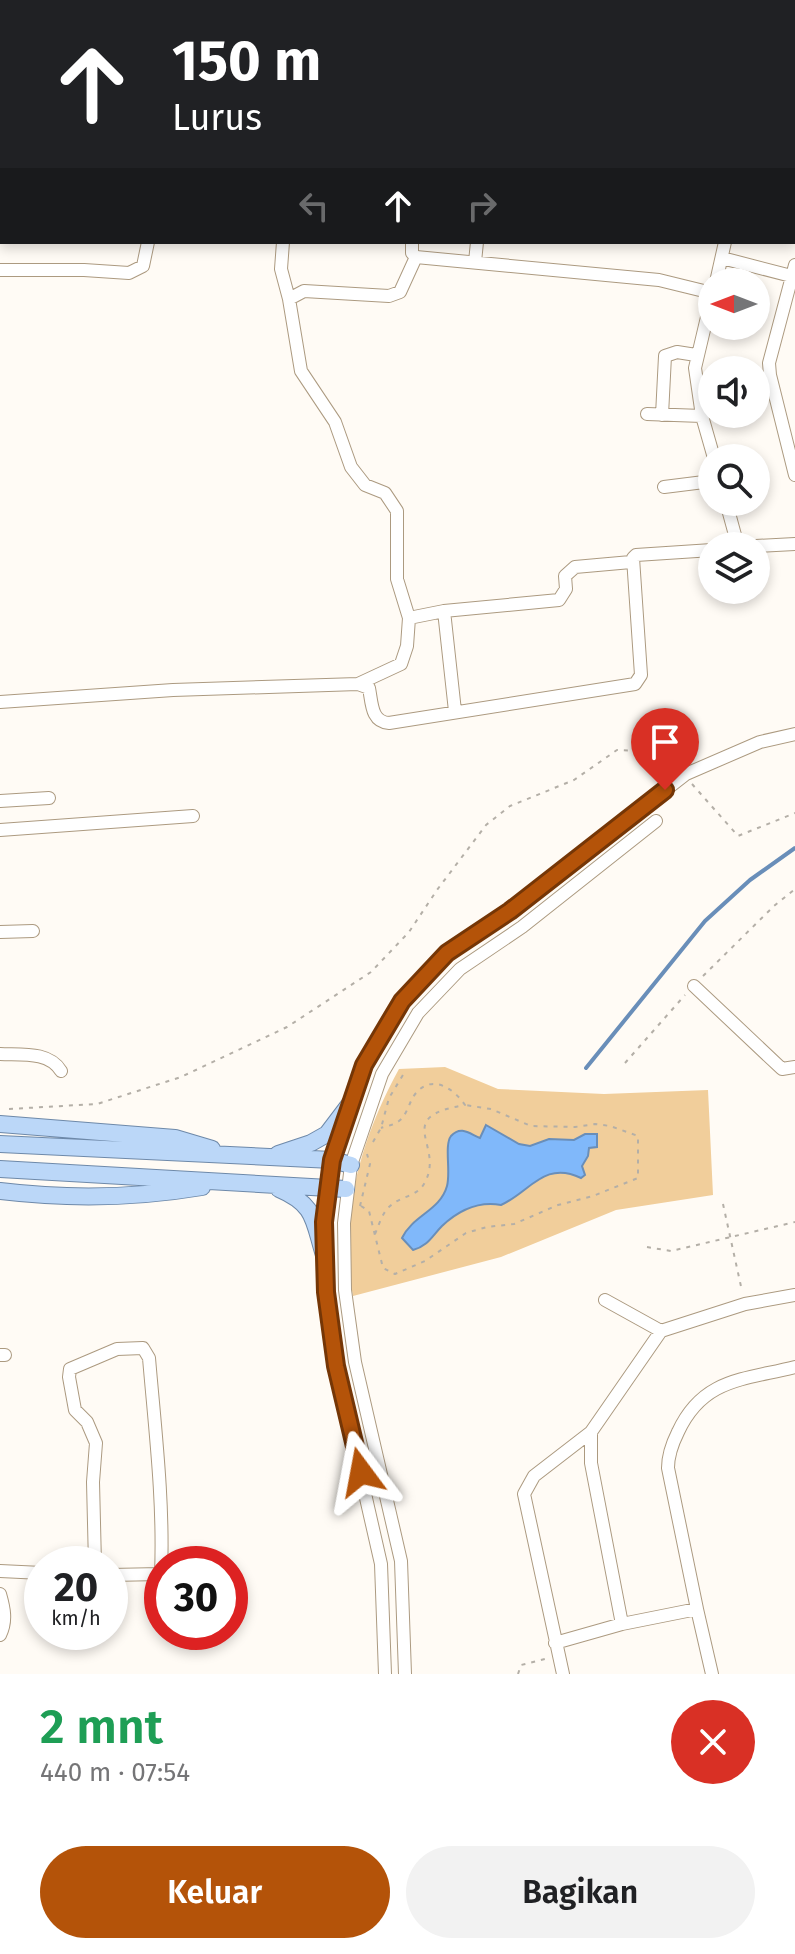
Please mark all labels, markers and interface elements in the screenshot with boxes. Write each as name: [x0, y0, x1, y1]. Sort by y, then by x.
text: 150 m: [172, 28, 321, 95]
icon: ahead: [40, 32, 144, 136]
text: Lurus: [172, 96, 262, 140]
icon: left: [292, 184, 336, 228]
icon: ahead: [376, 184, 420, 228]
icon: right: [460, 184, 504, 228]
north arrow: [698, 268, 770, 340]
map controls: [698, 268, 770, 604]
button: sound: [698, 356, 770, 428]
button: search: [698, 444, 770, 516]
button: layers: [698, 532, 770, 604]
pin: [631, 708, 699, 790]
icon: arrive: [643, 720, 687, 764]
position arrow: [319, 1430, 403, 1514]
speed limit sign: 30: [144, 1546, 248, 1650]
text: 20: [54, 1564, 98, 1612]
text: km/h: [51, 1606, 101, 1630]
text: 2 mnt: [40, 1698, 163, 1756]
button: close: [671, 1700, 755, 1784]
text: 440 m · 07:54: [40, 1757, 190, 1788]
button: Keluar: [40, 1846, 390, 1938]
button: Bagikan: [406, 1846, 755, 1938]

